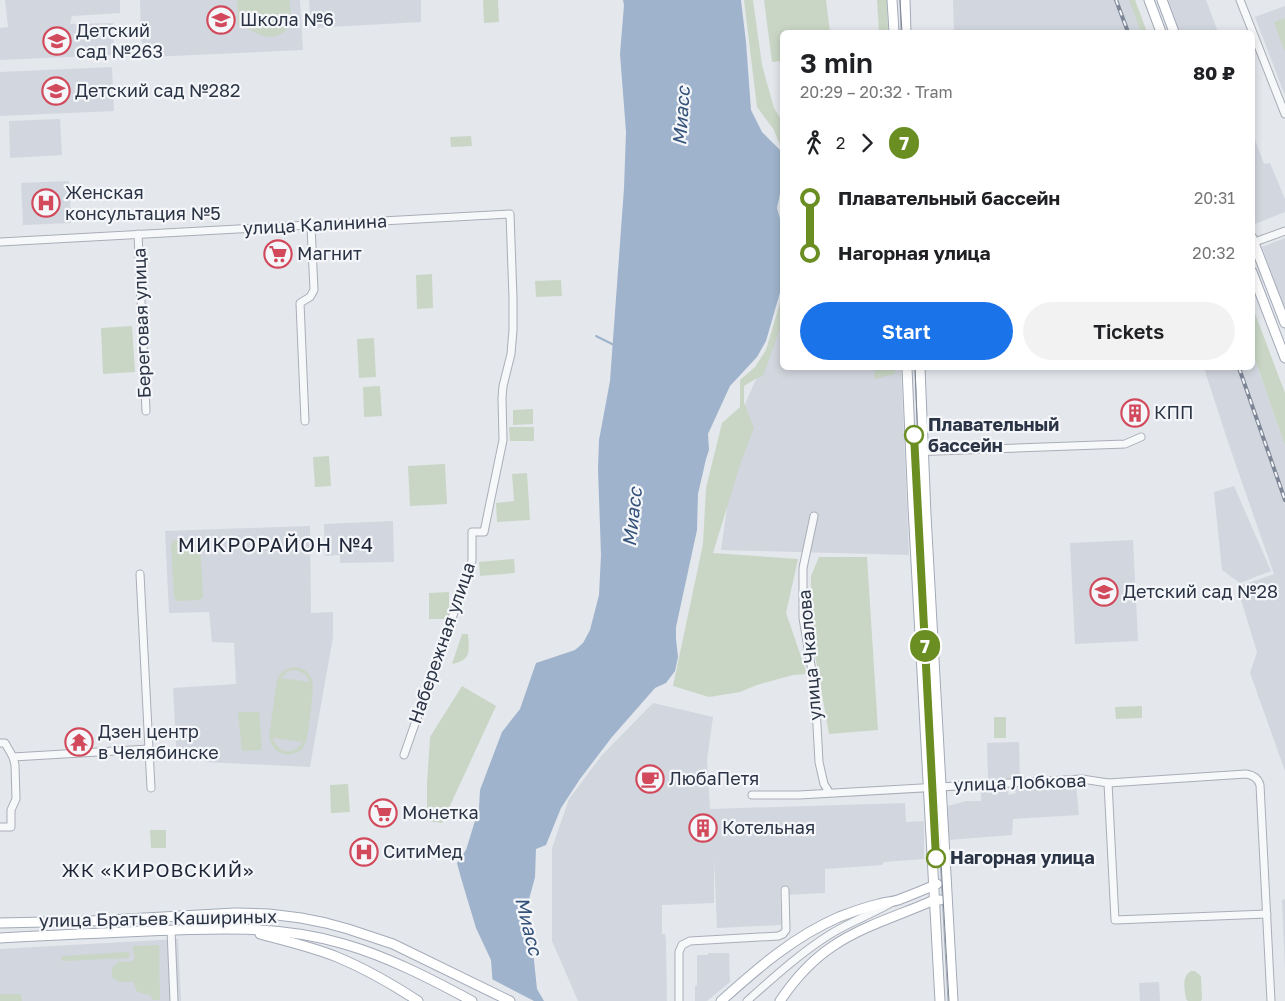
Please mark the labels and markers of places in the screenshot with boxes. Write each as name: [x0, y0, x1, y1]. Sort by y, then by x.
school or university icon: Школа №6: [206, 5, 236, 35]
place label: Школа №6: [240, 8, 334, 30]
place label: Детский сад №263: [76, 19, 163, 62]
school or university icon: Детский сад №263: [42, 26, 72, 56]
school or university icon: Детский сад №282: [41, 76, 71, 106]
place label: Детский сад №282: [75, 79, 240, 101]
place label: Женская консультация №5: [65, 181, 221, 224]
hospital icon: Женская консультация №5: [31, 188, 61, 218]
supermarket icon: Магнит: [263, 239, 293, 269]
place label: Магнит: [297, 242, 362, 264]
building icon: КПП: [1120, 398, 1150, 428]
place label: КПП: [1154, 401, 1194, 423]
place label: Плавательный бассейн: [928, 413, 1059, 456]
marker: Плавательный бассейн: [904, 425, 924, 445]
school or university icon: Детский сад №28: [1089, 577, 1119, 607]
place label: Детский сад №28: [1123, 580, 1278, 602]
place label: Дзен центр в Челябинске: [98, 720, 219, 763]
temple icon: Дзен центр в Челябинске: [64, 727, 94, 757]
cafe icon: ЛюбаПетя: [635, 764, 665, 794]
place label: ЛюбаПетя: [669, 767, 759, 789]
supermarket icon: Монетка: [368, 798, 398, 828]
place label: Монетка: [402, 801, 479, 823]
building icon: Котельная: [688, 813, 718, 843]
place label: Котельная: [722, 816, 815, 838]
hospital icon: СитиМед: [349, 837, 379, 867]
place label: СитиМед: [383, 840, 463, 862]
place label: Нагорная улица: [950, 846, 1095, 868]
marker: Нагорная улица: [926, 848, 946, 868]

